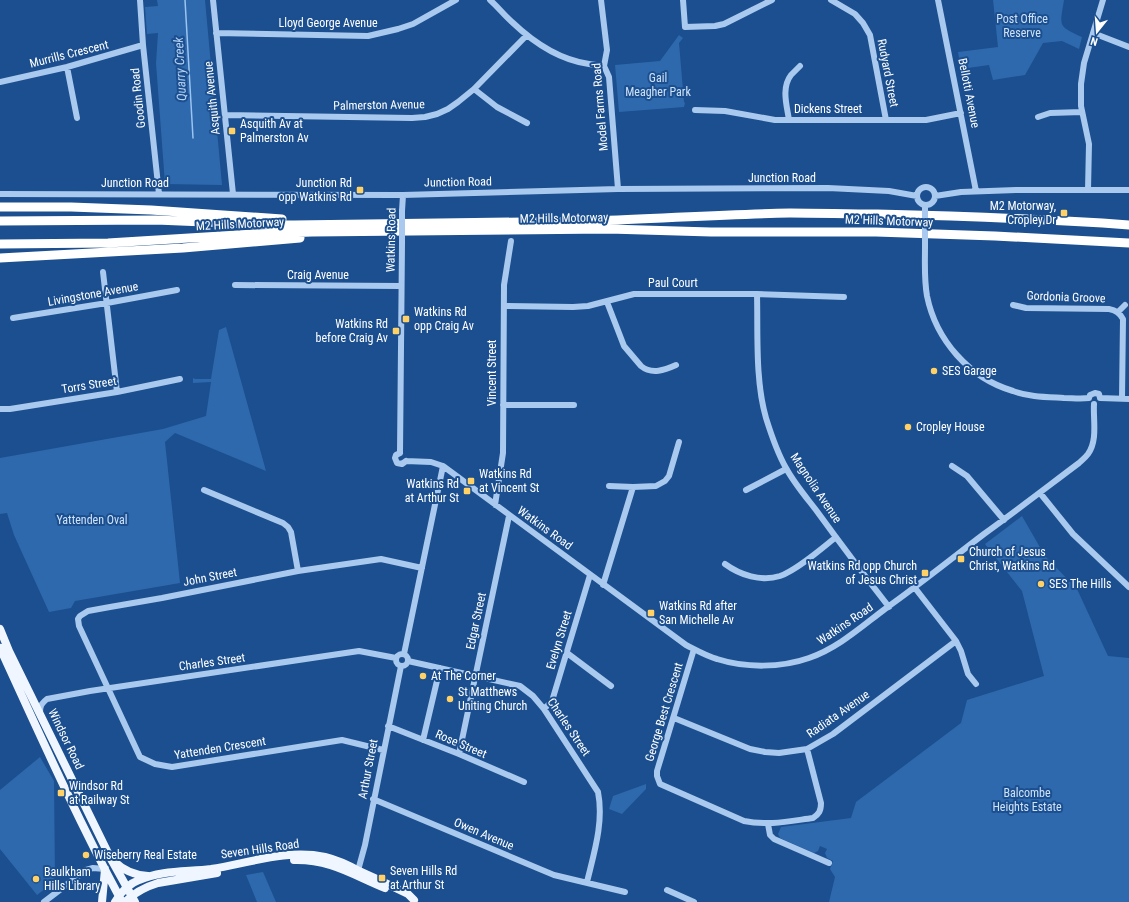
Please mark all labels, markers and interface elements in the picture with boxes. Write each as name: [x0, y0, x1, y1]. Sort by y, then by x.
park label: Post Office Reserve: [996, 12, 1048, 40]
north arrow: [1077, 12, 1117, 52]
street label: Lloyd George Avenue: [278, 16, 378, 30]
text: N: [1089, 34, 1099, 48]
water label: Quarry Creek: [171, 36, 189, 101]
street label: Murrills Crescent: [28, 37, 110, 71]
street label: Rudyard Street: [875, 38, 902, 109]
street label: Bellotti Avenue: [955, 57, 983, 129]
street label: Asquith Avenue: [201, 60, 223, 135]
street label: Model Farms Road: [589, 62, 611, 152]
street label: Goodin Road: [128, 67, 148, 129]
park label: Gail Meagher Park: [625, 71, 691, 99]
street label: Palmerston Avenue: [333, 97, 425, 113]
street label: Dickens Street: [794, 102, 863, 116]
place label: Asquith Av at Palmerston Av: [240, 117, 309, 145]
marker: Asquith Av at Palmerston Av: [227, 126, 237, 136]
street label: Junction Road: [748, 171, 816, 185]
street label: Junction Road: [424, 174, 492, 190]
street label: Junction Road: [101, 176, 169, 190]
place label: Junction Rd opp Watkins Rd: [279, 176, 352, 204]
marker: Junction Rd opp Watkins Rd: [355, 185, 365, 195]
place label: M2 Motorway, Cropley Dr: [990, 199, 1056, 227]
street label: Watkins Road: [383, 208, 399, 272]
marker: M2 Motorway, Cropley Dr: [1059, 208, 1069, 218]
street label: M2 Hills Motorway: [520, 210, 608, 226]
street label: M2 Hills Motorway: [845, 212, 933, 230]
street label: M2 Hills Motorway: [195, 215, 285, 233]
street label: Craig Avenue: [287, 268, 349, 282]
street label: Paul Court: [648, 276, 698, 290]
street label: Livingstone Avenue: [47, 279, 140, 309]
street label: Gordonia Groove: [1026, 289, 1106, 305]
place label: Watkins Rd opp Craig Av: [414, 305, 474, 333]
marker: Watkins Rd opp Craig Av: [401, 314, 411, 324]
place label: Watkins Rd before Craig Av: [316, 317, 388, 345]
marker: Watkins Rd before Craig Av: [391, 326, 401, 336]
street label: Vincent Street: [485, 339, 499, 406]
place label: SES Garage: [942, 364, 997, 378]
marker: SES Garage: [929, 366, 939, 376]
street label: Torrs Street: [61, 374, 118, 396]
place label: Cropley House: [916, 420, 985, 434]
marker: Cropley House: [903, 422, 913, 432]
street label: Magnolia Avenue: [788, 450, 845, 526]
place label: Watkins Rd at Vincent St: [479, 467, 540, 495]
marker: Watkins Rd at Vincent St: [466, 476, 476, 486]
place label: Watkins Rd at Arthur St: [405, 477, 459, 505]
marker: Watkins Rd at Arthur St: [462, 486, 472, 496]
street label: Watkins Road: [515, 503, 575, 553]
park label: Yattenden Oval: [56, 513, 128, 527]
place label: Church of Jesus Christ, Watkins Rd: [969, 545, 1055, 573]
marker: Church of Jesus Christ, Watkins Rd: [956, 554, 966, 564]
place label: Watkins Rd opp Church of Jesus Christ: [808, 559, 917, 587]
street label: John Street: [182, 565, 238, 589]
marker: Watkins Rd opp Church of Jesus Christ: [920, 568, 930, 578]
place label: SES The Hills: [1049, 577, 1112, 591]
marker: SES The Hills: [1036, 579, 1046, 589]
street label: Edgar Street: [463, 591, 489, 651]
place label: Watkins Rd after San Michelle Av: [659, 599, 737, 627]
street label: Watkins Road: [814, 600, 876, 648]
street label: Evelyn Street: [543, 608, 575, 671]
marker: Watkins Rd after San Michelle Av: [646, 608, 656, 618]
street label: Charles Street: [178, 650, 246, 674]
street label: George Best Crescent: [642, 661, 686, 763]
place label: At The Corner: [431, 669, 496, 683]
marker: At The Corner: [418, 671, 428, 681]
place label: St Matthews Uniting Church: [458, 685, 528, 713]
street label: Radiata Avenue: [804, 687, 872, 741]
marker: St Matthews Uniting Church: [445, 694, 455, 704]
street label: Charles Street: [545, 695, 594, 759]
street label: Windsor Road: [45, 706, 87, 772]
street label: Rose Street: [433, 727, 489, 761]
street label: Yattenden Crescent: [173, 734, 267, 762]
street label: Arthur Street: [355, 738, 381, 800]
place label: Windsor Rd at Railway St: [69, 779, 130, 807]
park label: Balcombe Heights Estate: [992, 786, 1062, 814]
marker: Windsor Rd at Railway St: [56, 788, 66, 798]
street label: Owen Avenue: [452, 815, 516, 853]
street label: Seven Hills Road: [220, 837, 300, 861]
place label: Wiseberry Real Estate: [94, 848, 197, 862]
marker: Wiseberry Real Estate: [81, 850, 91, 860]
place label: Seven Hills Rd at Arthur St: [390, 864, 457, 892]
place label: Baulkham Hills Library: [44, 865, 100, 893]
marker: Seven Hills Rd at Arthur St: [377, 873, 387, 883]
marker: Baulkham Hills Library: [31, 874, 41, 884]

